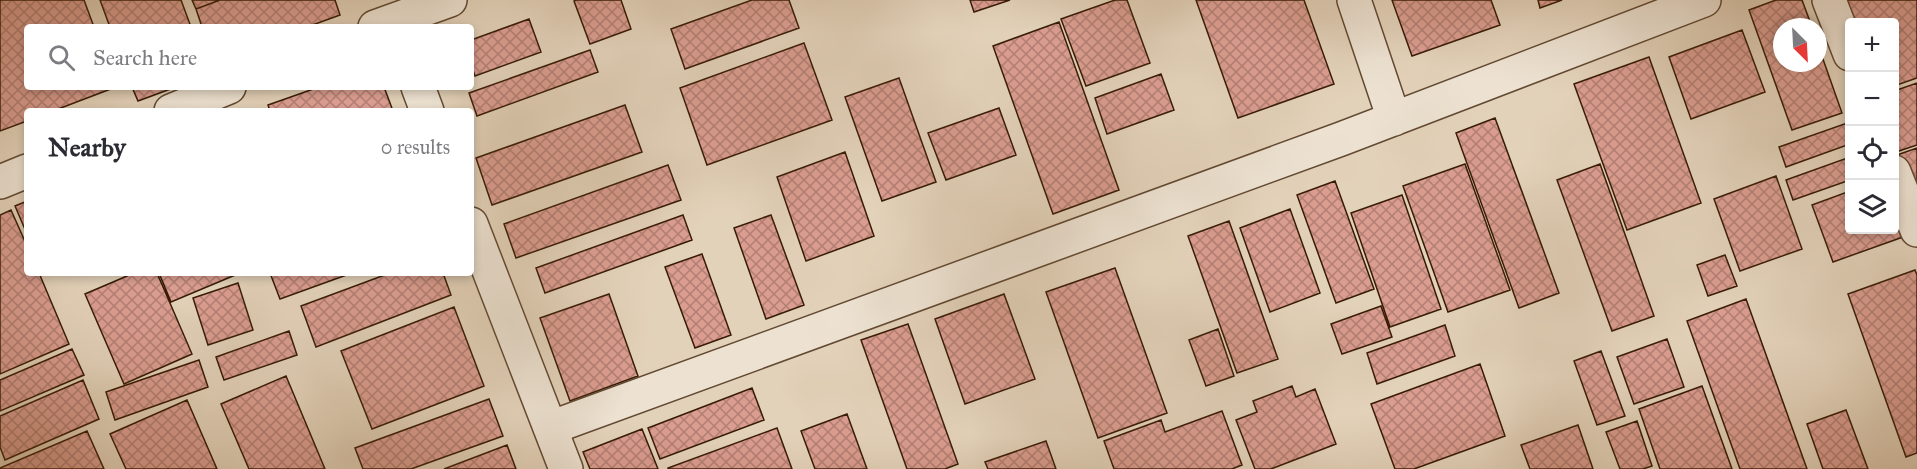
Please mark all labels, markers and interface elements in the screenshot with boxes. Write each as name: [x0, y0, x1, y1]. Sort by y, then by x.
north arrow: [1773, 18, 1827, 72]
map controls: [1845, 18, 1899, 234]
button: +: [1845, 18, 1899, 72]
search box: [24, 24, 474, 90]
icon: search: [45, 41, 78, 74]
text: Search here: [93, 44, 197, 71]
button: −: [1845, 72, 1899, 126]
button: locate: [1845, 126, 1899, 180]
text: Nearby: [48, 131, 126, 163]
text: 0 results: [381, 135, 450, 159]
button: layers: [1845, 180, 1899, 234]

